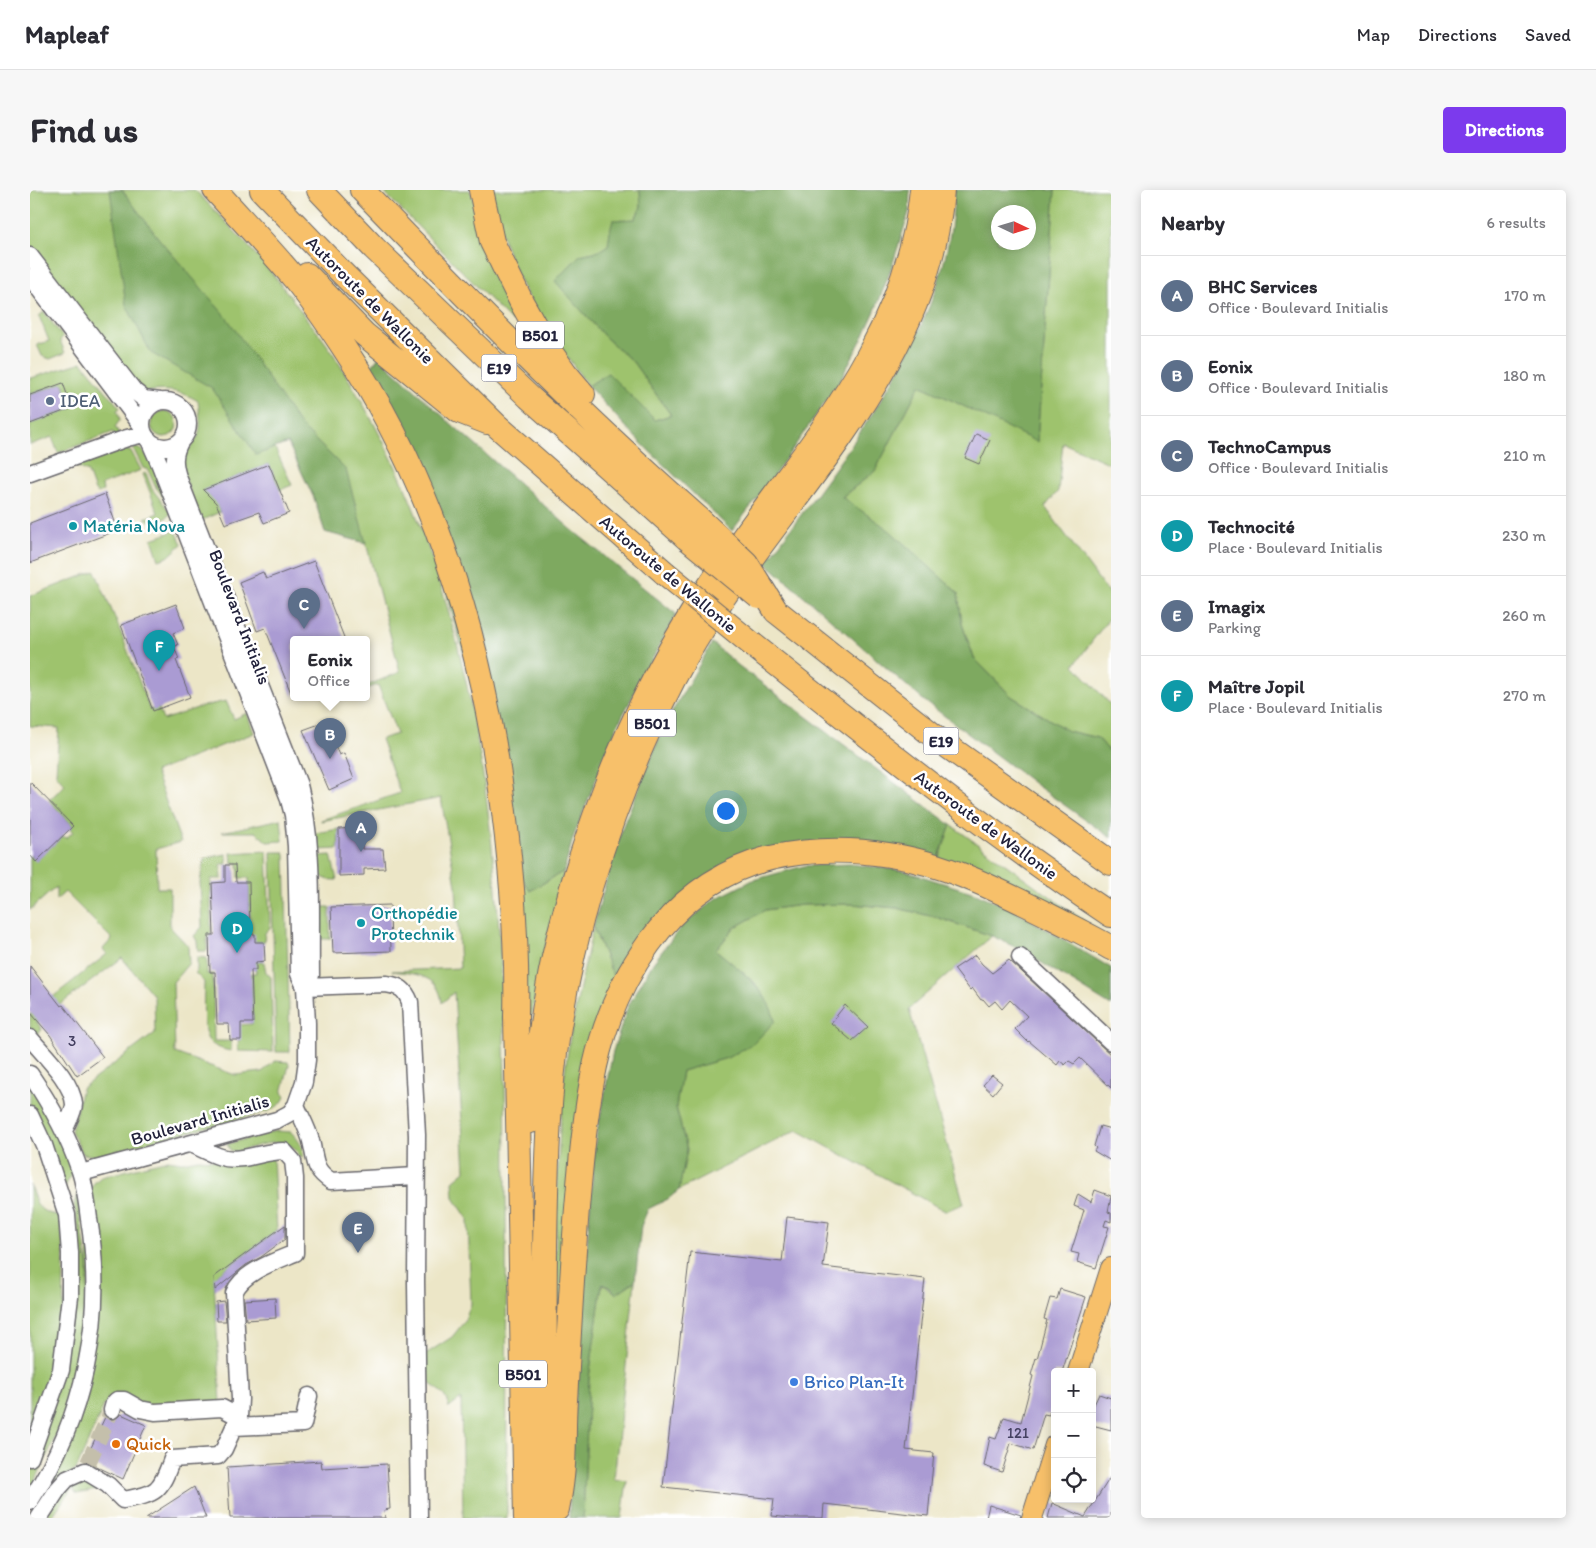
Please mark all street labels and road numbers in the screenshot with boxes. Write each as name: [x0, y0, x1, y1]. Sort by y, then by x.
street label: Autoroute de Wallonie: [301, 231, 439, 369]
road number: B501: [516, 322, 564, 348]
road number: E19: [482, 354, 516, 382]
street label: Autoroute de Wallonie: [595, 510, 741, 638]
street label: Boulevard Initialis: [204, 546, 276, 688]
road number: B501: [628, 710, 676, 736]
road number: E19: [924, 728, 958, 754]
street label: Autoroute de Wallonie: [910, 766, 1062, 884]
street label: Boulevard Initialis: [128, 1090, 272, 1150]
road number: B501: [499, 1360, 547, 1388]

